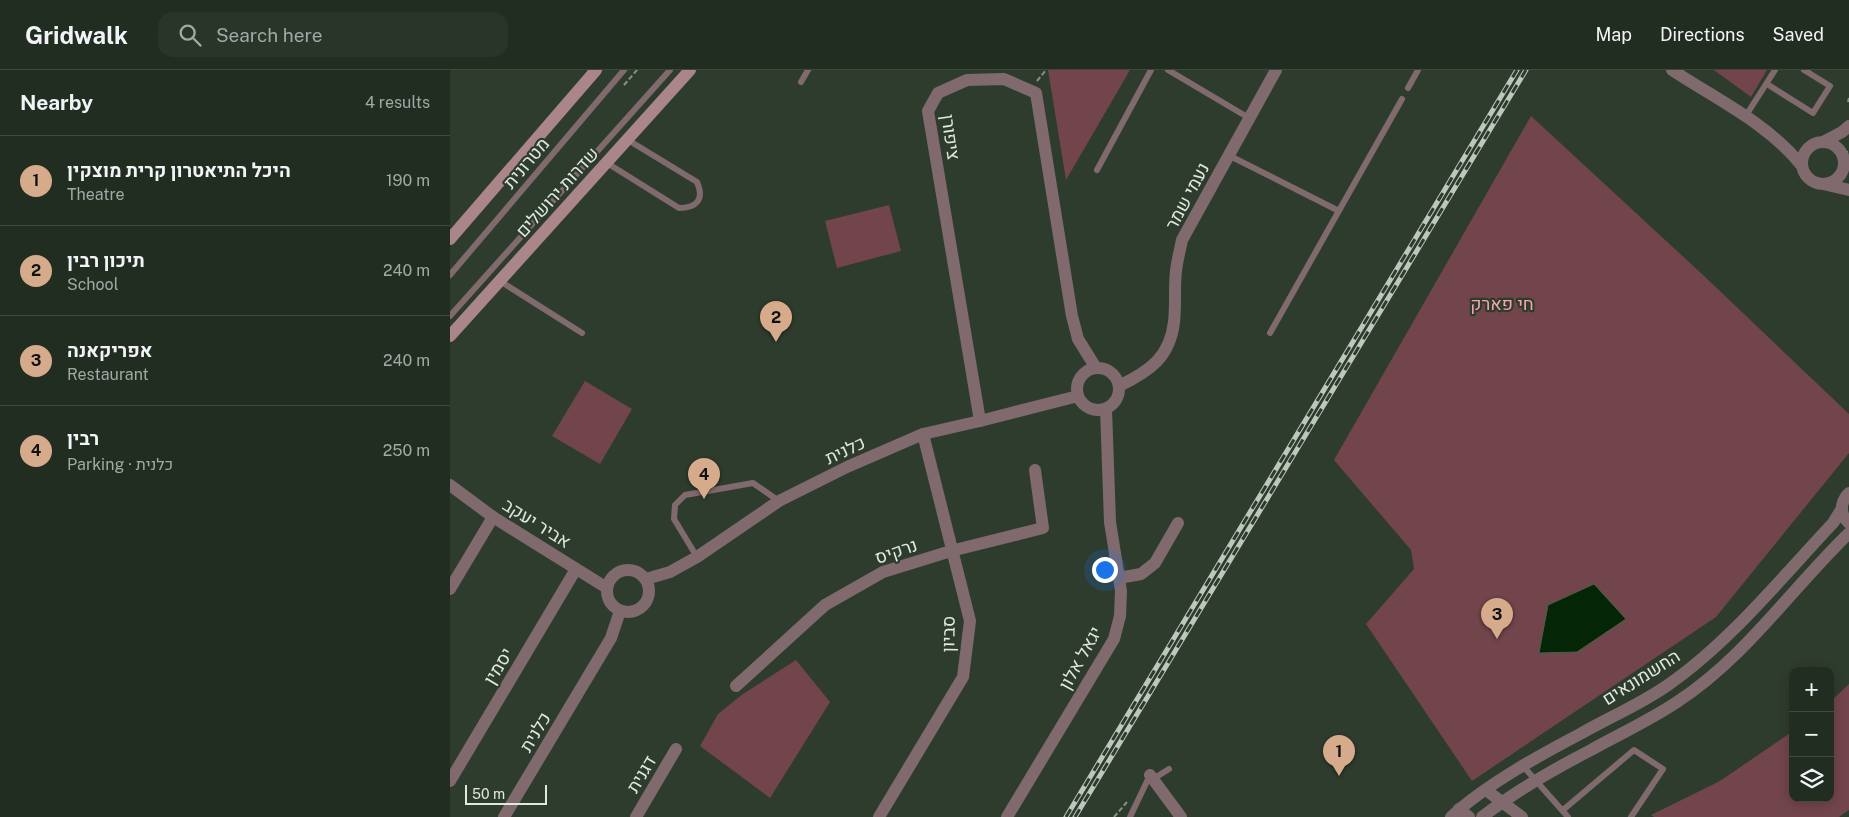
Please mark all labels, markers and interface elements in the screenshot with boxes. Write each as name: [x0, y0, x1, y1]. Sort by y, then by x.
search box: [158, 12, 508, 57]
text: Gridwalk: [25, 21, 128, 49]
icon: search: [176, 21, 204, 49]
text: Search here: [216, 24, 323, 46]
text: Map: [1595, 24, 1632, 45]
text: Directions: [1660, 24, 1745, 45]
text: Saved: [1773, 24, 1824, 45]
text: Nearby: [20, 90, 93, 115]
text: 4 results: [365, 93, 430, 112]
street label: ציפורן: [937, 113, 965, 161]
street label: מטרונית: [499, 133, 553, 193]
street label: שדרות ירושלים: [511, 143, 603, 241]
text: היכל התיאטרון קרית מוצקין: [67, 159, 291, 181]
street label: נעמי שמר: [1161, 159, 1213, 233]
text: 1: [33, 171, 39, 190]
text: 190 m: [386, 171, 430, 190]
text: Theatre: [67, 185, 125, 204]
text: תיכון רבין: [67, 249, 145, 271]
text: 2: [31, 261, 41, 280]
text: 240 m: [383, 261, 430, 280]
text: School: [67, 275, 118, 294]
park label: חי פארק: [1470, 293, 1534, 314]
pin: 2: [760, 301, 792, 342]
text: אפריקאנה: [67, 339, 153, 361]
text: 3: [31, 351, 41, 370]
text: 240 m: [383, 351, 430, 370]
text: Restaurant: [67, 365, 149, 384]
text: רבין: [67, 427, 99, 449]
street label: כלנית: [821, 432, 869, 468]
text: 4: [31, 441, 41, 460]
text: 250 m: [383, 441, 430, 460]
text: Parking · כלנית: [67, 455, 173, 474]
pin: 4: [688, 458, 720, 499]
street label: אביר יעקב: [499, 494, 575, 552]
street label: נרקיס: [872, 534, 920, 568]
your location: [1092, 557, 1118, 583]
pin: 3: [1481, 598, 1513, 639]
street label: סביון: [937, 615, 959, 653]
street label: יגאל אלון: [1054, 623, 1106, 693]
street label: יסמין: [479, 644, 517, 688]
street label: החשמונאים: [1598, 645, 1684, 709]
map controls: [1789, 667, 1834, 802]
button: +: [1789, 667, 1834, 712]
street label: כלנית: [515, 709, 555, 755]
button: −: [1789, 712, 1834, 757]
pin: 1: [1323, 735, 1355, 776]
street label: דגנית: [622, 752, 660, 796]
button: layers: [1789, 757, 1834, 802]
scale bar: [465, 782, 548, 805]
text: 50 m: [472, 786, 505, 802]

